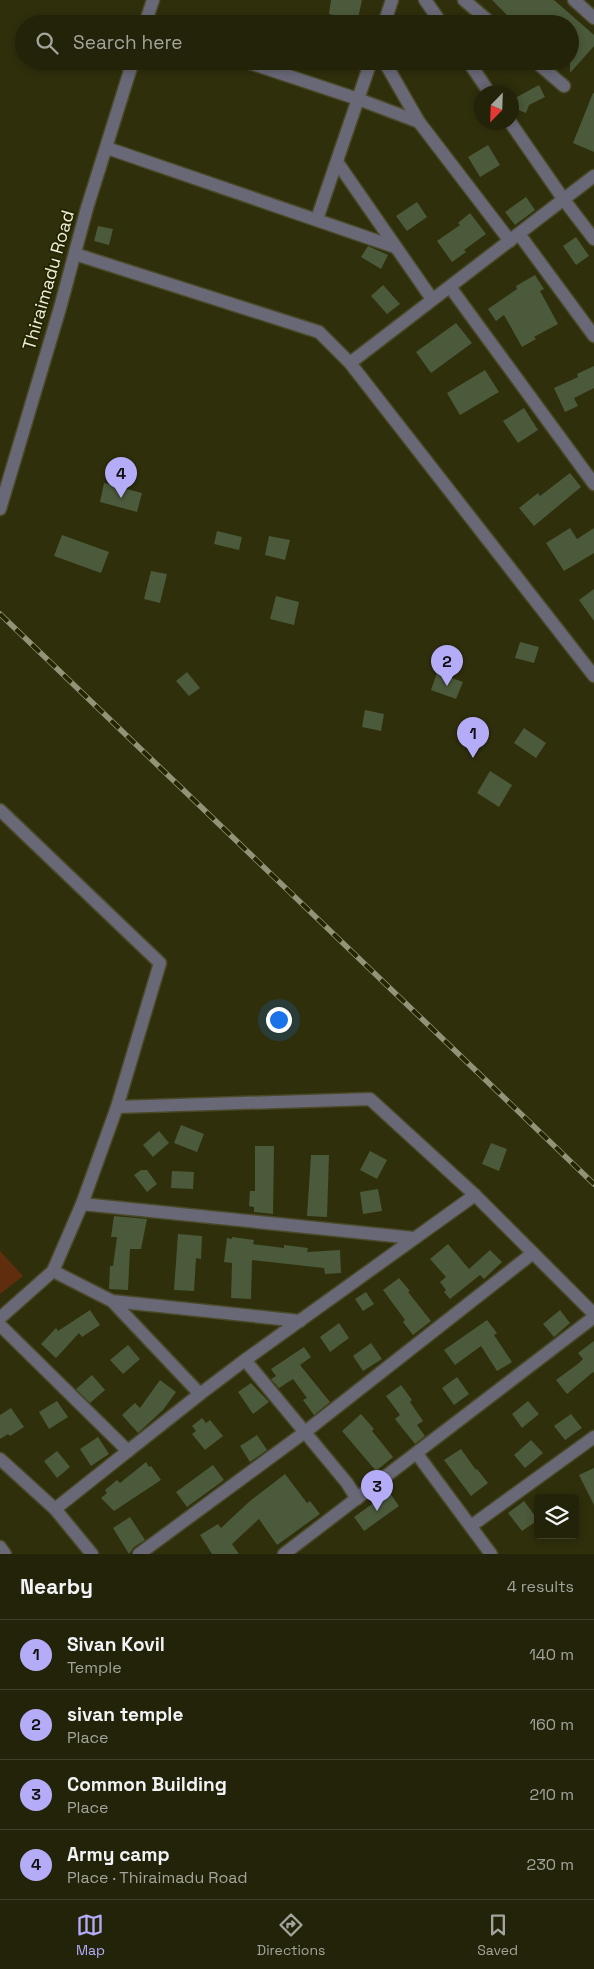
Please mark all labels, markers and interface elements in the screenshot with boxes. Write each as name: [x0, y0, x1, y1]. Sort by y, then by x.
search box: [15, 15, 579, 70]
icon: search: [33, 29, 61, 57]
text: Search here: [73, 30, 183, 55]
north arrow: [474, 85, 519, 130]
street label: Thiraimadu Road: [17, 207, 79, 353]
pin: 4: [105, 457, 137, 498]
pin: 2: [431, 645, 463, 686]
pin: 1: [457, 717, 489, 758]
your location: [266, 1007, 292, 1033]
pin: 3: [361, 1470, 393, 1511]
map controls: [534, 1494, 579, 1539]
button: layers: [534, 1494, 579, 1539]
text: Nearby: [20, 1573, 93, 1600]
text: 4 results: [507, 1576, 574, 1597]
text: Sivan Kovil: [67, 1632, 165, 1657]
text: 1: [32, 1644, 40, 1665]
text: 140 m: [529, 1644, 574, 1665]
text: Temple: [67, 1657, 122, 1678]
text: sivan temple: [67, 1702, 183, 1727]
text: 2: [31, 1714, 41, 1735]
text: 160 m: [529, 1714, 574, 1735]
text: Place: [67, 1727, 109, 1748]
text: Common Building: [67, 1772, 227, 1797]
text: 3: [31, 1784, 41, 1805]
text: 210 m: [530, 1784, 574, 1805]
text: Place: [67, 1797, 109, 1818]
text: Army camp: [67, 1842, 170, 1867]
text: 4: [31, 1854, 41, 1875]
text: 230 m: [527, 1854, 574, 1875]
text: Place · Thiraimadu Road: [67, 1867, 248, 1888]
tab: Map: [76, 1911, 105, 1959]
tab: Directions: [257, 1911, 325, 1959]
tab: Saved: [477, 1911, 518, 1959]

